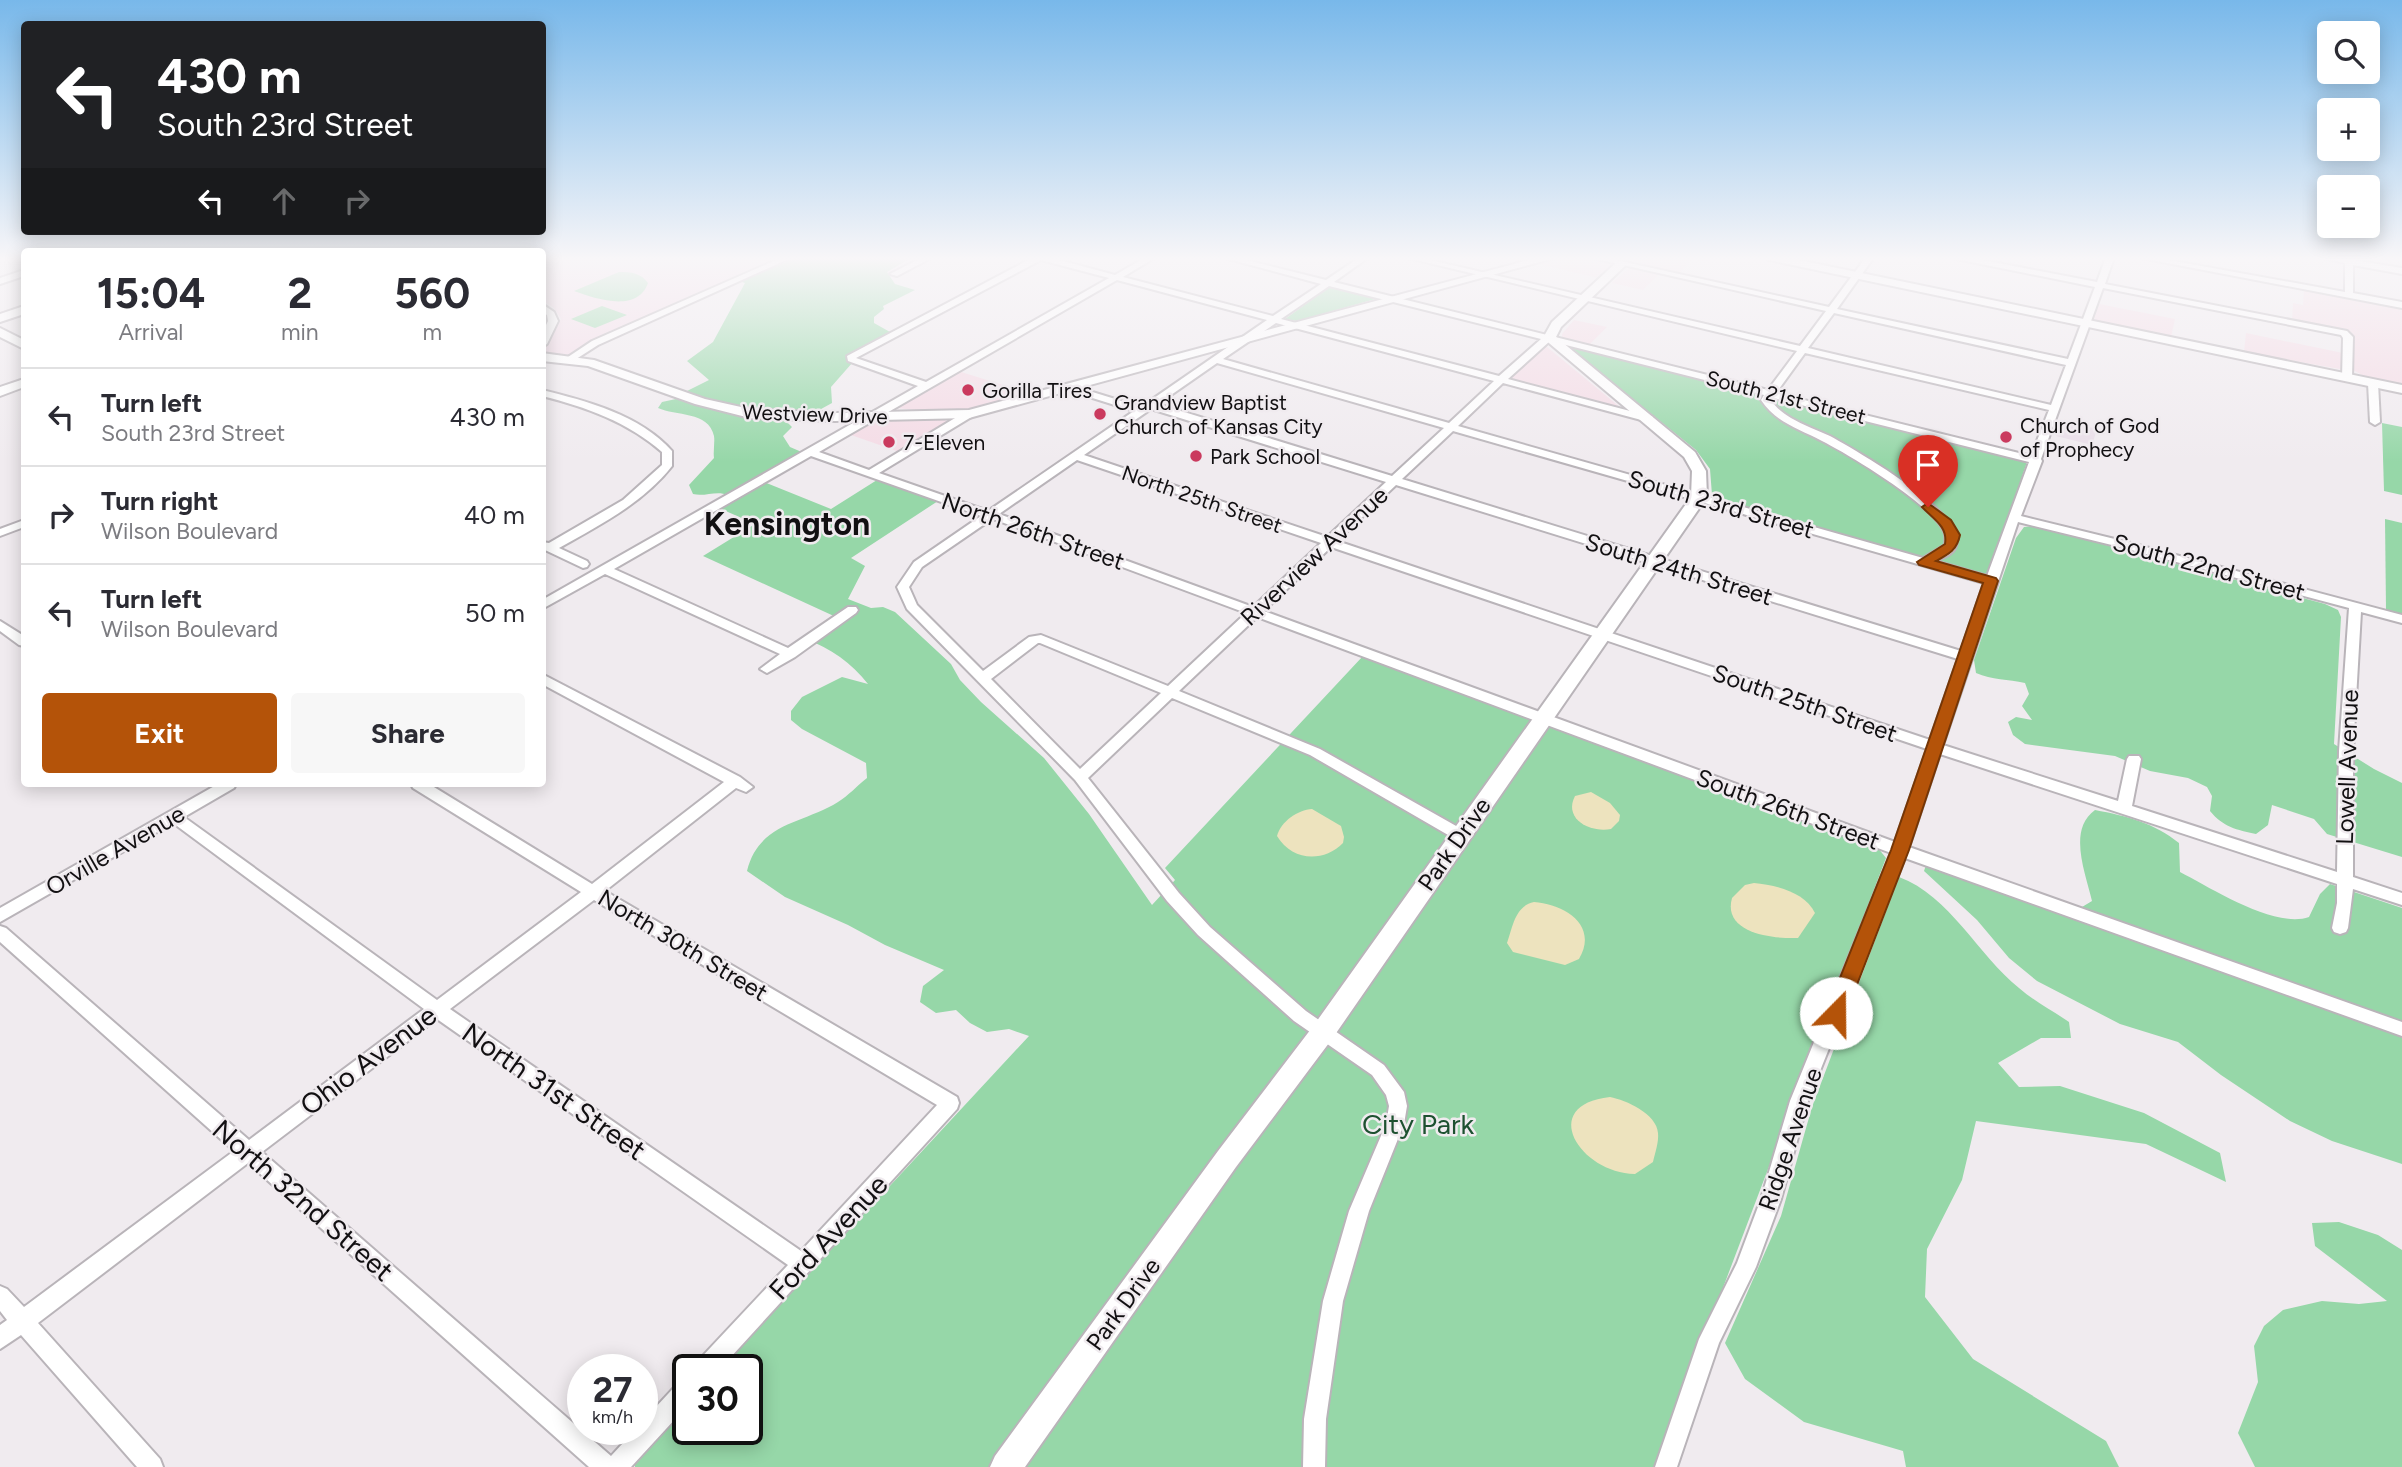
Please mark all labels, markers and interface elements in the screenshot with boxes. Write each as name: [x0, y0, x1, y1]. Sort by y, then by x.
map controls: [2317, 21, 2380, 238]
button: search: [2317, 21, 2380, 84]
text: 430 m: [157, 46, 301, 105]
icon: left: [42, 49, 133, 140]
button: +: [2317, 98, 2380, 161]
text: South 23rd Street: [157, 106, 413, 144]
button: −: [2317, 175, 2380, 238]
icon: left: [192, 182, 230, 220]
icon: ahead: [265, 182, 303, 220]
icon: right: [338, 182, 376, 220]
text: 15:04: [97, 268, 205, 319]
text: 2: [288, 268, 312, 319]
text: 560: [394, 268, 470, 319]
text: Arrival: [118, 318, 183, 346]
text: min: [281, 318, 319, 346]
text: m: [423, 318, 442, 346]
street label: South 21st Street: [1704, 365, 1869, 429]
place label: Gorilla Tires: [982, 378, 1092, 403]
marker: Gorilla Tires: [960, 382, 976, 398]
text: Turn left: [101, 387, 202, 419]
place label: Grandview Baptist Church of Kansas City: [1114, 390, 1323, 439]
icon: left: [42, 398, 80, 436]
street label: Westview Drive: [742, 399, 888, 429]
text: 430 m: [449, 401, 525, 433]
marker: Grandview Baptist Church of Kansas City: [1092, 406, 1108, 422]
place label: Church of God of Prophecy: [2020, 413, 2160, 462]
text: South 23rd Street: [101, 419, 285, 447]
marker: Church of God of Prophecy: [1998, 429, 2014, 445]
place label: 7-Eleven: [903, 430, 985, 455]
marker: 7-Eleven: [881, 434, 897, 450]
pin: [1898, 435, 1958, 507]
place label: Park School: [1210, 444, 1320, 469]
icon: arrive: [1909, 446, 1947, 484]
marker: Park School: [1188, 448, 1204, 464]
street label: North 25th Street: [1119, 460, 1285, 538]
street label: South 23rd Street: [1625, 464, 1817, 544]
street label: Riverview Avenue: [1234, 480, 1394, 632]
text: Turn right: [101, 485, 218, 517]
street label: North 26th Street: [938, 486, 1128, 576]
icon: right: [42, 496, 80, 534]
text: 40 m: [464, 499, 525, 531]
district label: Kensington: [704, 505, 870, 543]
text: Wilson Boulevard: [101, 517, 278, 545]
street label: South 24th Street: [1582, 527, 1776, 611]
street label: South 22nd Street: [2110, 527, 2308, 607]
text: Turn left: [101, 583, 202, 615]
icon: left: [42, 594, 80, 632]
text: 50 m: [465, 597, 525, 629]
text: Wilson Boulevard: [101, 615, 278, 643]
street label: South 25th Street: [1709, 658, 1901, 748]
street label: Lowell Avenue: [2330, 689, 2364, 845]
button: Exit: [42, 693, 277, 773]
button: Share: [291, 693, 525, 773]
street label: South 26th Street: [1692, 762, 1884, 856]
street label: Park Drive: [1411, 792, 1497, 896]
street label: Orville Avenue: [40, 799, 190, 901]
street label: North 30th Street: [593, 883, 773, 1007]
position arrow: [1799, 976, 1873, 1050]
street label: Ohio Avenue: [293, 998, 443, 1122]
street label: North 31st Street: [456, 1015, 652, 1167]
street label: Ridge Avenue: [1752, 1064, 1828, 1214]
park label: City Park: [1362, 1107, 1475, 1141]
street label: North 32nd Street: [206, 1112, 400, 1288]
street label: Ford Avenue: [761, 1167, 895, 1307]
street label: Park Drive: [1080, 1252, 1166, 1356]
speed limit sign: 30: [672, 1354, 763, 1445]
text: 27: [593, 1369, 632, 1411]
text: km/h: [592, 1406, 633, 1428]

